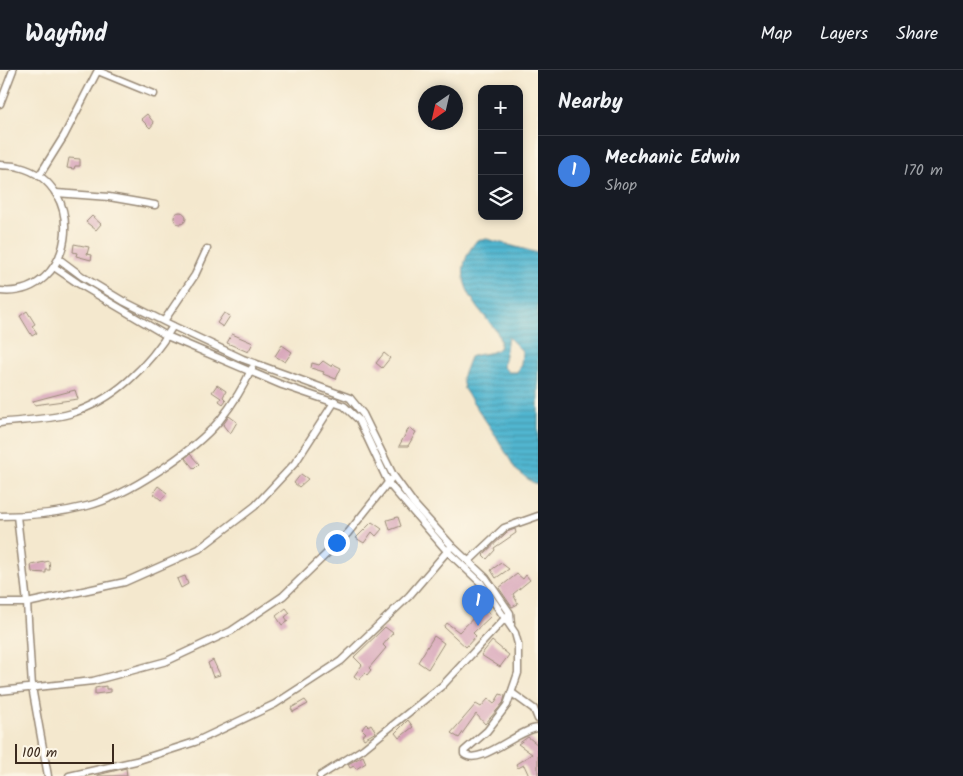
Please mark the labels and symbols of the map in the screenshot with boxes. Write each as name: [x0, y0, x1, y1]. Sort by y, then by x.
north arrow: [418, 85, 463, 130]
your location: [324, 530, 350, 556]
pin: 1: [462, 585, 494, 626]
scale bar: [15, 741, 114, 764]

